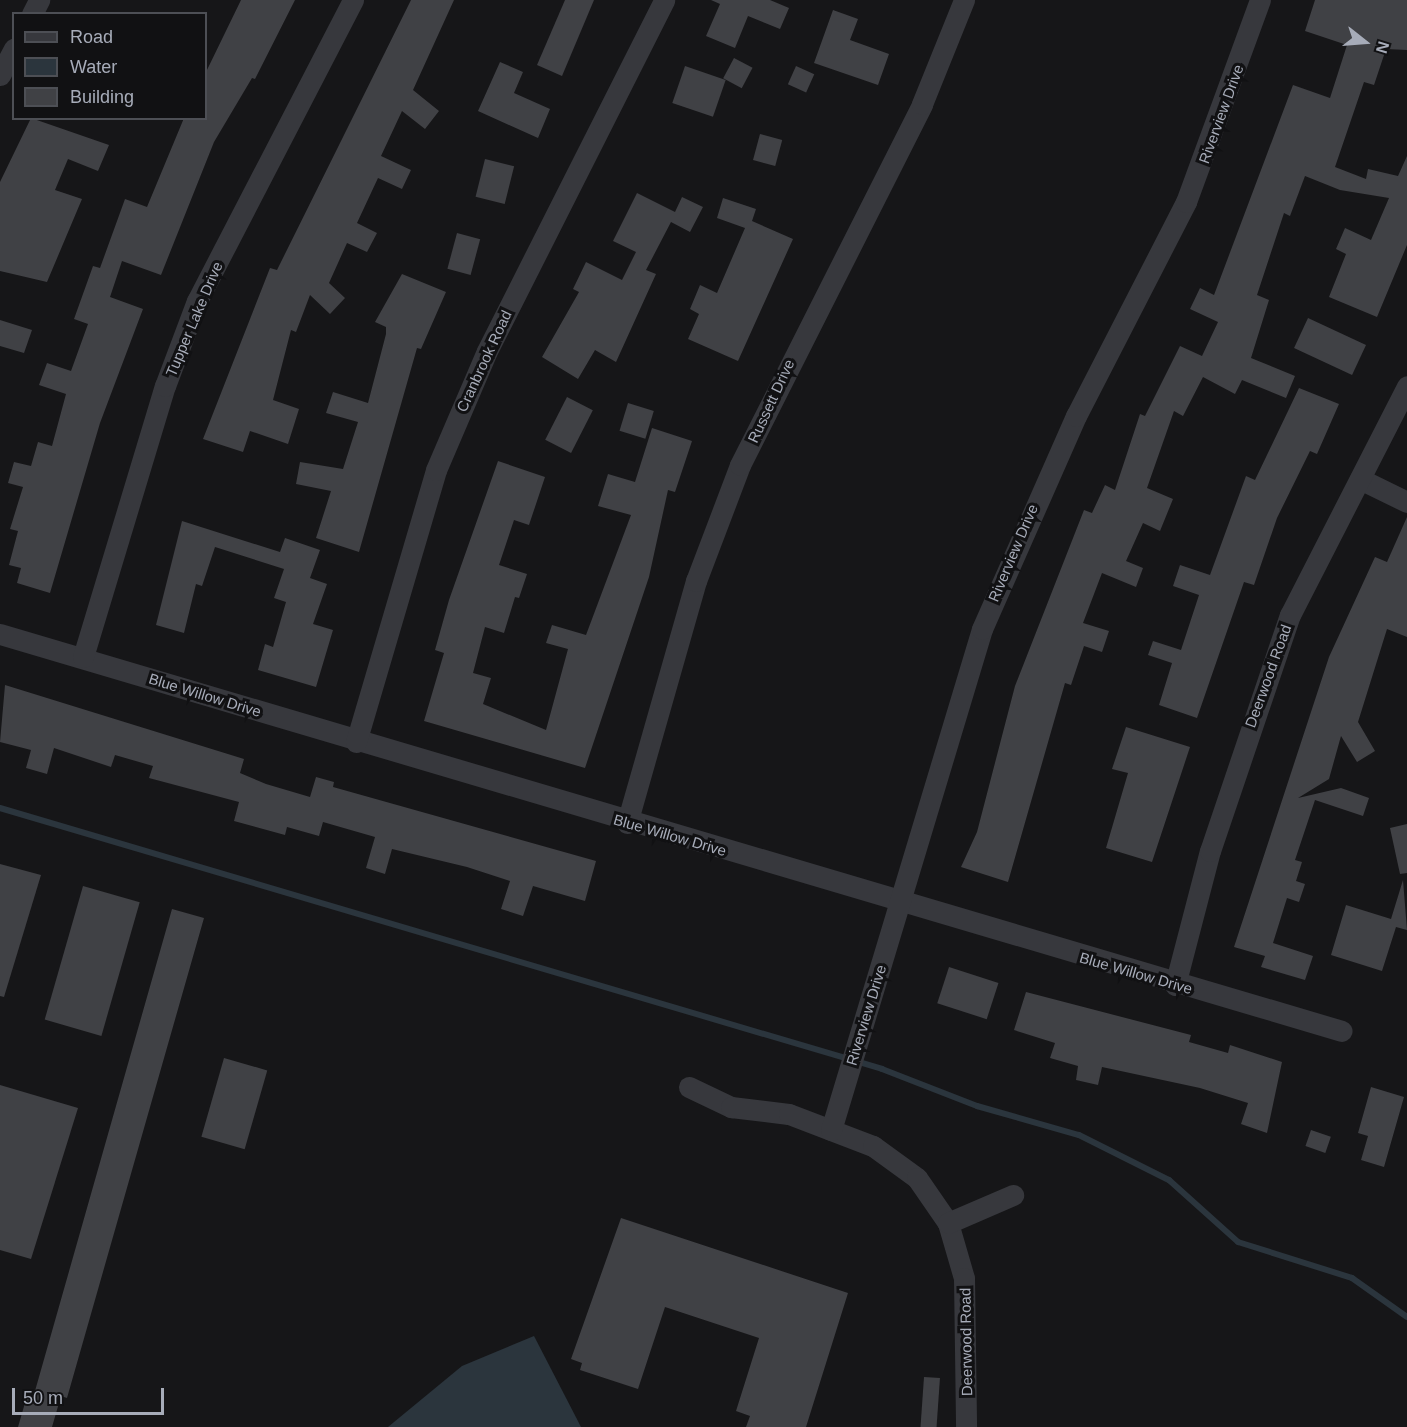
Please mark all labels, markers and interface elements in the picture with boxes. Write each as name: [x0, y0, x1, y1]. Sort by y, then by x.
legend: [12, 12, 207, 120]
north arrow: [1335, 12, 1395, 72]
text: Road: [70, 27, 113, 47]
text: N: [1373, 39, 1393, 55]
text: Water: [70, 57, 117, 77]
street label: Riverview Drive: [1195, 62, 1247, 166]
text: Building: [70, 87, 134, 107]
street label: Tupper Lake Drive: [162, 259, 226, 379]
street label: Cranbrook Road: [453, 307, 515, 415]
street label: Russett Drive: [744, 356, 798, 446]
street label: Riverview Drive: [984, 502, 1042, 604]
street label: Deerwood Road: [1241, 622, 1295, 730]
street label: Blue Willow Drive: [147, 669, 263, 721]
street label: Blue Willow Drive: [611, 810, 729, 860]
street label: Blue Willow Drive: [1077, 948, 1195, 998]
street label: Riverview Drive: [842, 963, 890, 1067]
street label: Deerwood Road: [956, 1288, 976, 1396]
scale bar: [15, 1376, 166, 1414]
text: 50 m: [23, 1388, 63, 1408]

